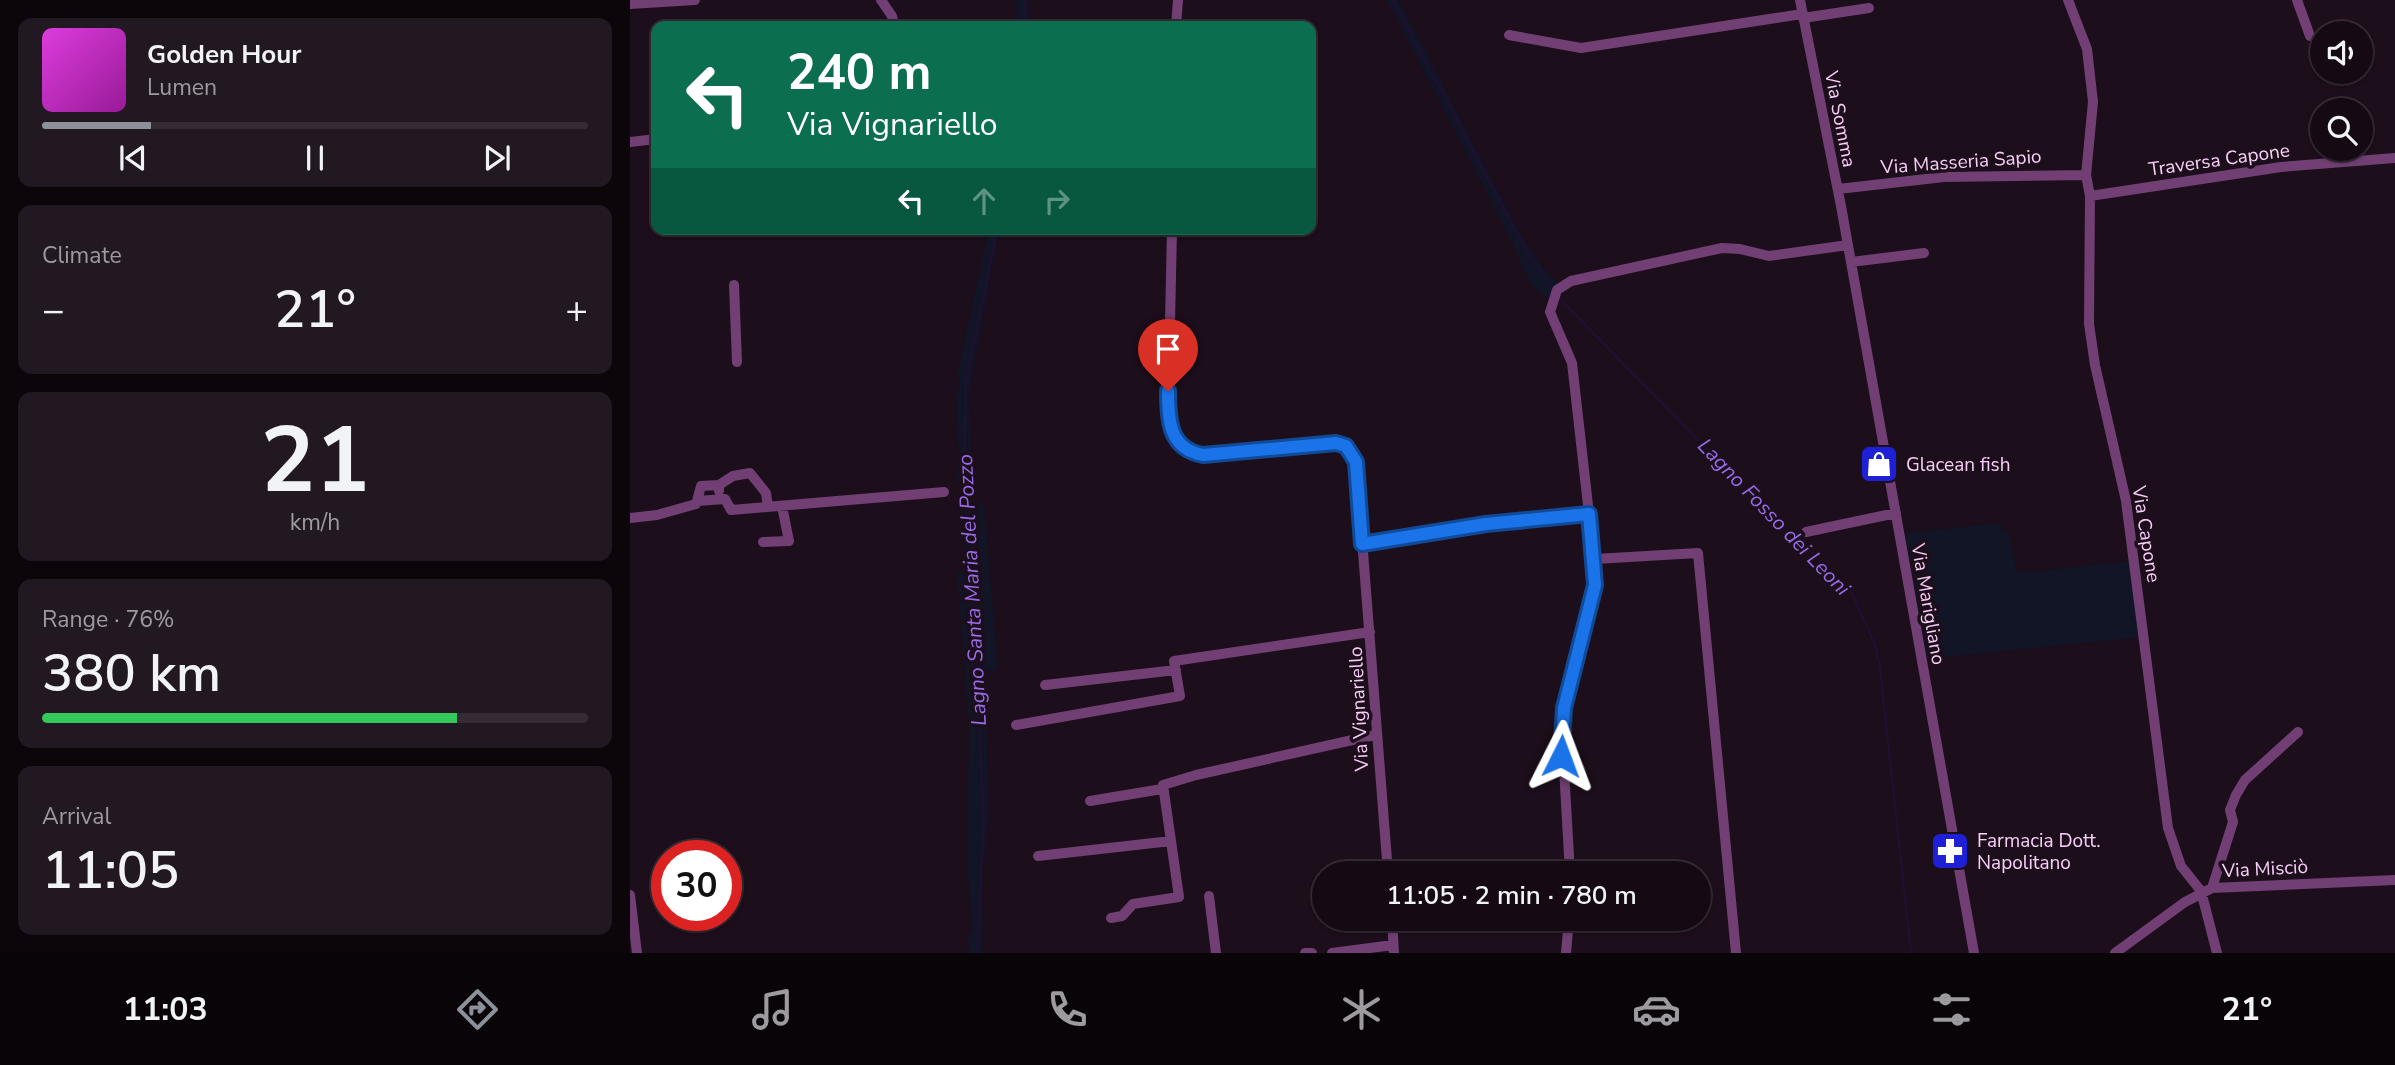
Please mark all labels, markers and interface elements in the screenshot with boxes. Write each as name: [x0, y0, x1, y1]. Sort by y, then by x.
map controls: [2310, 21, 2373, 161]
button: sound: [2310, 21, 2373, 84]
text: Golden Hour: [147, 37, 302, 72]
text: 240 m: [787, 39, 931, 106]
icon: left: [672, 49, 763, 140]
street label: Via Somma: [1818, 68, 1862, 169]
text: Lumen: [147, 72, 217, 103]
button: search: [2310, 98, 2373, 161]
text: Via Vignariello: [787, 103, 998, 146]
street label: Traversa Capone: [2147, 137, 2291, 183]
icon: previous: [114, 139, 152, 177]
icon: pause: [296, 139, 334, 177]
icon: next: [478, 139, 516, 177]
street label: Via Masseria Sapio: [1879, 143, 2042, 181]
icon: left: [892, 182, 930, 220]
icon: ahead: [965, 182, 1003, 220]
icon: right: [1038, 182, 1076, 220]
text: Climate: [42, 240, 122, 271]
text: 21°: [274, 274, 356, 345]
text: −: [42, 285, 65, 336]
text: +: [565, 285, 588, 336]
pin: [1138, 319, 1198, 391]
icon: arrive: [1149, 330, 1187, 368]
text: 21: [260, 399, 370, 523]
water label: Lagno Fosso dei Leoni: [1692, 432, 1857, 603]
shop icon: Glacean fish: [1858, 443, 1900, 485]
place label: Glacean fish: [1906, 452, 2011, 478]
water label: Lagno Santa Maria del Pozzo: [951, 453, 993, 727]
street label: Via Capone: [2125, 483, 2166, 584]
text: km/h: [290, 507, 340, 538]
street label: Via Marigliano: [1904, 541, 1951, 667]
text: Range · 76%: [42, 604, 174, 635]
text: 380 km: [42, 638, 221, 709]
street label: Via Vignariello: [1343, 646, 1375, 773]
position arrow: [1524, 719, 1598, 793]
text: Arrival: [42, 801, 111, 832]
place label: Farmacia Dott. Napolitano: [1977, 828, 2101, 876]
pharmacy icon: Farmacia Dott. Napolitano: [1929, 830, 1971, 872]
text: 11:05: [42, 835, 179, 906]
speed limit sign: 30: [651, 840, 742, 931]
street label: Via Misciò: [2220, 854, 2309, 884]
text: 11:05 · 2 min · 780 m: [1386, 878, 1637, 913]
icon: directions: [453, 985, 502, 1034]
icon: music: [748, 985, 797, 1034]
icon: phone: [1043, 985, 1092, 1034]
icon: climate: [1337, 985, 1386, 1034]
icon: car: [1632, 985, 1681, 1034]
icon: filters: [1927, 985, 1976, 1034]
text: 11:03: [123, 988, 208, 1031]
text: 21°: [2222, 988, 2272, 1031]

